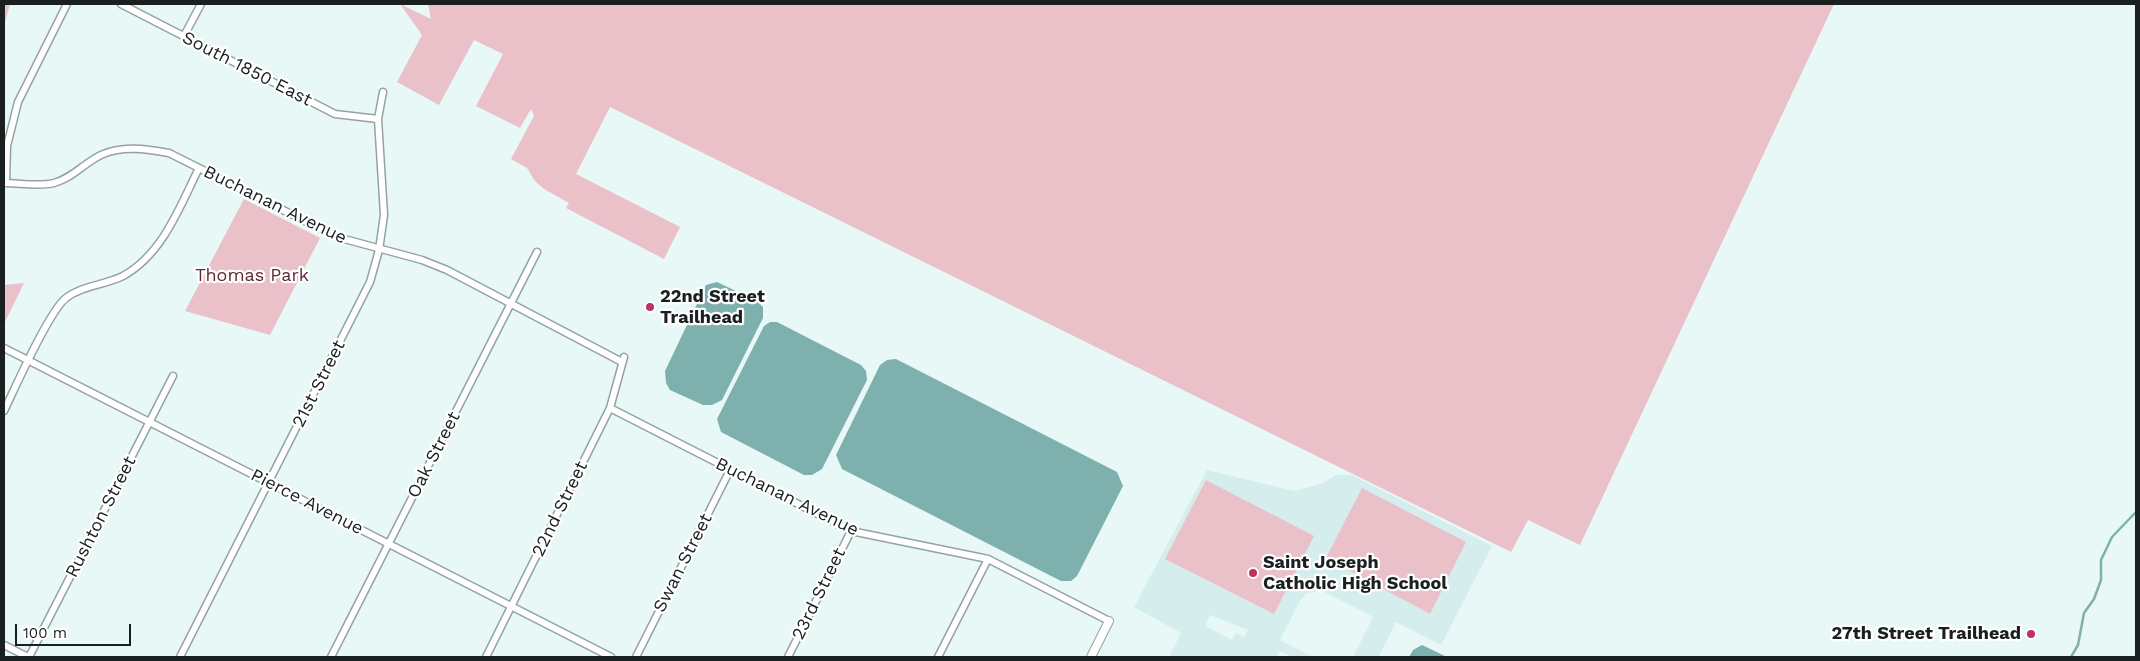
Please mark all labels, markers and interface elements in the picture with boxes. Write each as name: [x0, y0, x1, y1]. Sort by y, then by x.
street label: South 1850 East: [178, 27, 316, 111]
street label: Buchanan Avenue: [200, 161, 350, 249]
park label: Thomas Park: [195, 265, 309, 287]
place label: 22nd Street Trailhead: [660, 286, 765, 328]
marker: 22nd Street Trailhead: [644, 301, 656, 313]
street label: 21st Street: [288, 337, 350, 431]
street label: Oak Street: [403, 408, 465, 502]
street label: Rushton Street: [61, 453, 141, 581]
street label: Buchanan Avenue: [712, 453, 862, 541]
street label: 22nd Street: [528, 458, 592, 560]
street label: Pierce Avenue: [247, 464, 367, 540]
street label: Swan Street: [649, 510, 717, 616]
street label: 23rd Street: [787, 544, 851, 644]
place label: Saint Joseph Catholic High School: [1263, 552, 1447, 594]
marker: Saint Joseph Catholic High School: [1247, 567, 1259, 579]
scale bar: [18, 614, 134, 646]
place label: 27th Street Trailhead: [1831, 623, 2021, 645]
text: 100 m: [23, 624, 67, 642]
marker: 27th Street Trailhead: [2025, 628, 2037, 640]

